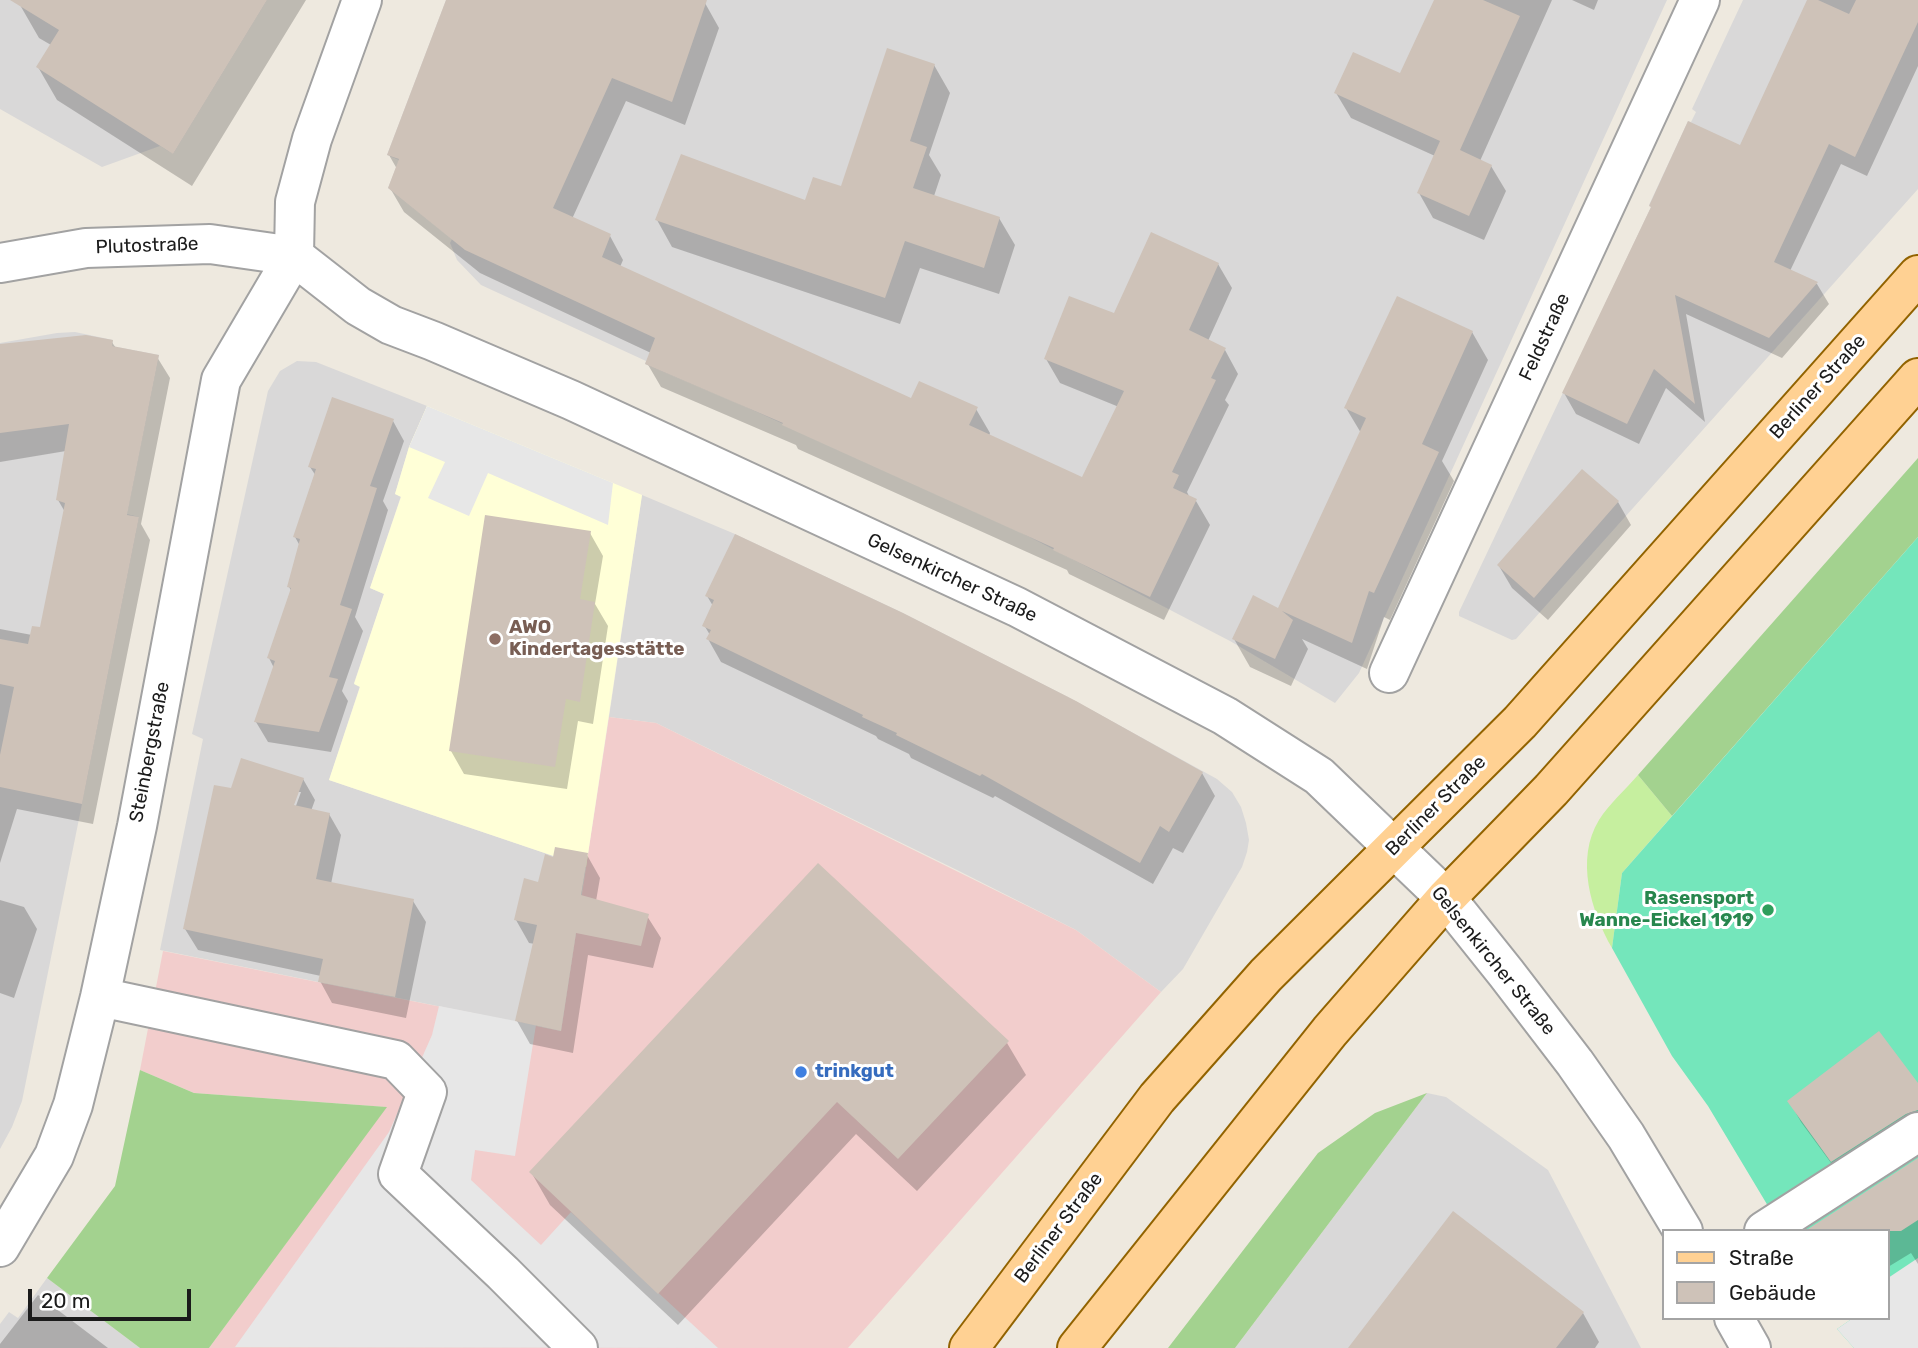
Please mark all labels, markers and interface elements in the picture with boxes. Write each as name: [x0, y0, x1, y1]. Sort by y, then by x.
street label: Plutostraße: [95, 233, 199, 259]
street label: Feldstraße: [1515, 290, 1575, 384]
street label: Berliner Straße: [1765, 330, 1871, 444]
street label: Gelsenkircher Straße: [863, 529, 1041, 627]
place label: AWO Kindertagesstätte: [509, 617, 685, 661]
marker: AWO Kindertagesstätte: [487, 631, 503, 647]
street label: Steinbergstraße: [125, 680, 175, 824]
street label: Berliner Straße: [1381, 751, 1491, 861]
street label: Gelsenkircher Straße: [1426, 882, 1560, 1040]
place label: Rasensport Wanne-Eickel 1919: [1579, 888, 1754, 932]
marker: Rasensport Wanne-Eickel 1919: [1760, 902, 1776, 918]
place label: trinkgut: [815, 1061, 894, 1083]
marker: trinkgut: [793, 1064, 809, 1080]
street label: Berliner Straße: [1010, 1168, 1108, 1288]
legend: [1662, 1229, 1890, 1320]
text: Straße: [1729, 1245, 1794, 1270]
scale bar: [32, 1274, 194, 1318]
text: Gebäude: [1729, 1280, 1816, 1305]
text: 20 m: [41, 1288, 90, 1313]

